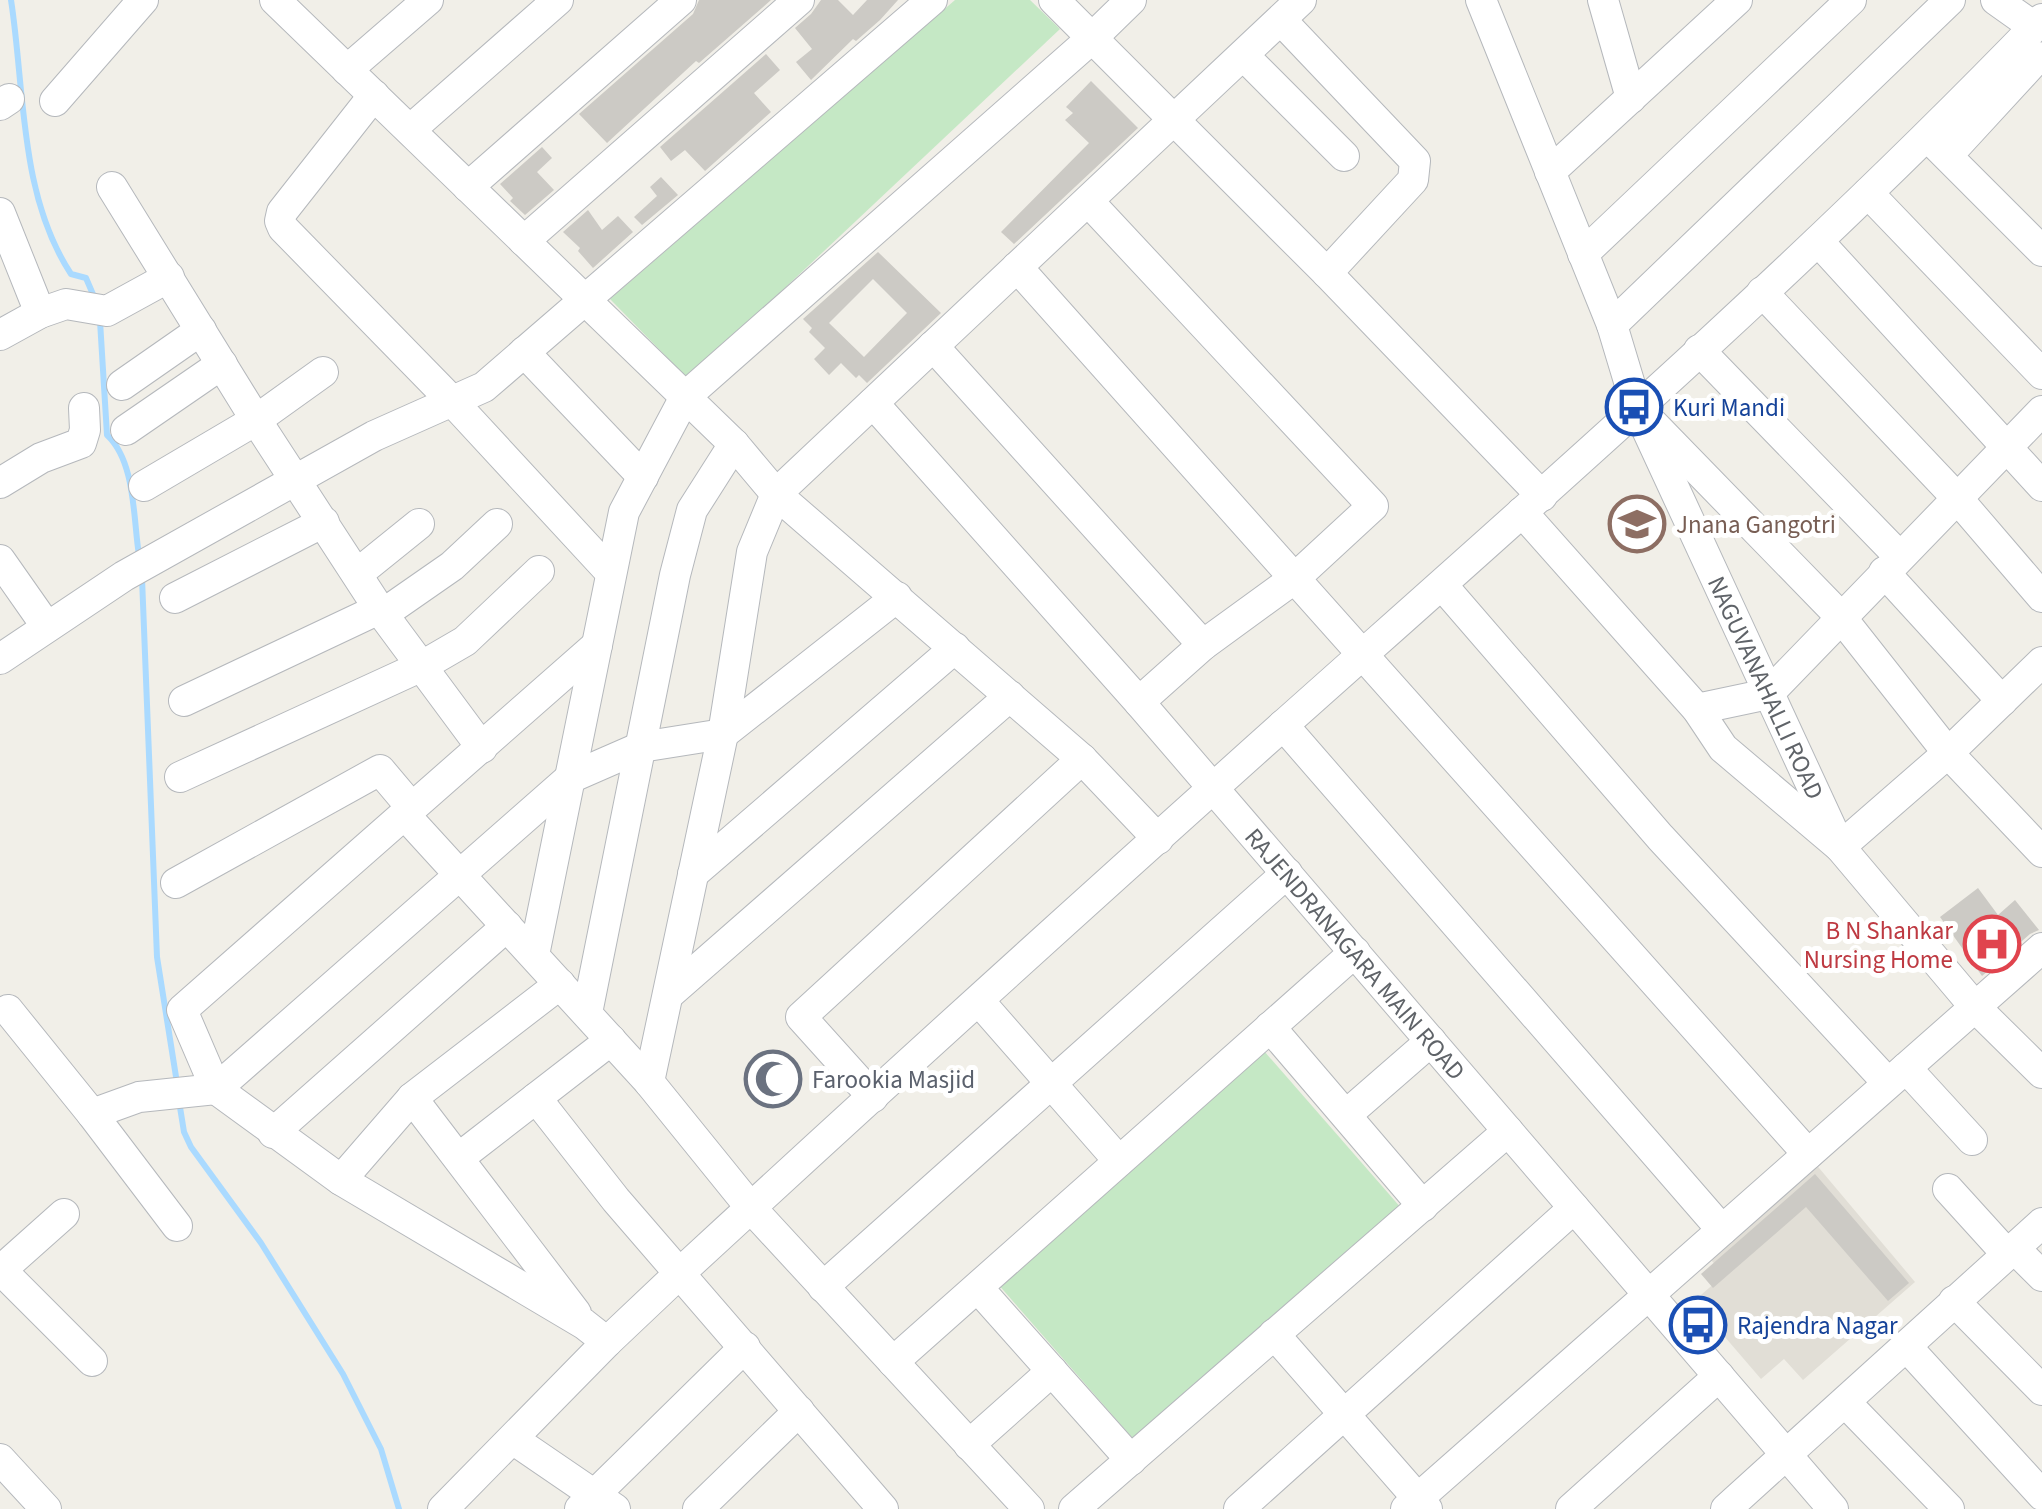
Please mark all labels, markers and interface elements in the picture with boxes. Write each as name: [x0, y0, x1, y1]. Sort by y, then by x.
bus stop icon: Kuri Mandi: [1604, 377, 1664, 437]
place label: Kuri Mandi: [1673, 390, 1785, 426]
school or university icon: Jnana Gangotri: [1607, 494, 1667, 554]
place label: Jnana Gangotri: [1676, 507, 1836, 543]
street label: NAGUVANAHALLI ROAD: [1698, 570, 1833, 805]
street label: RAJENDRANAGARA MAIN ROAD: [1236, 820, 1473, 1088]
place label: B N Shankar Nursing Home: [1804, 913, 1953, 978]
hospital icon: B N Shankar Nursing Home: [1962, 914, 2022, 974]
mosque icon: Farookia Masjid: [743, 1049, 803, 1109]
place label: Farookia Masjid: [812, 1062, 975, 1098]
bus stop icon: Rajendra Nagar: [1668, 1295, 1728, 1355]
place label: Rajendra Nagar: [1737, 1308, 1898, 1344]

